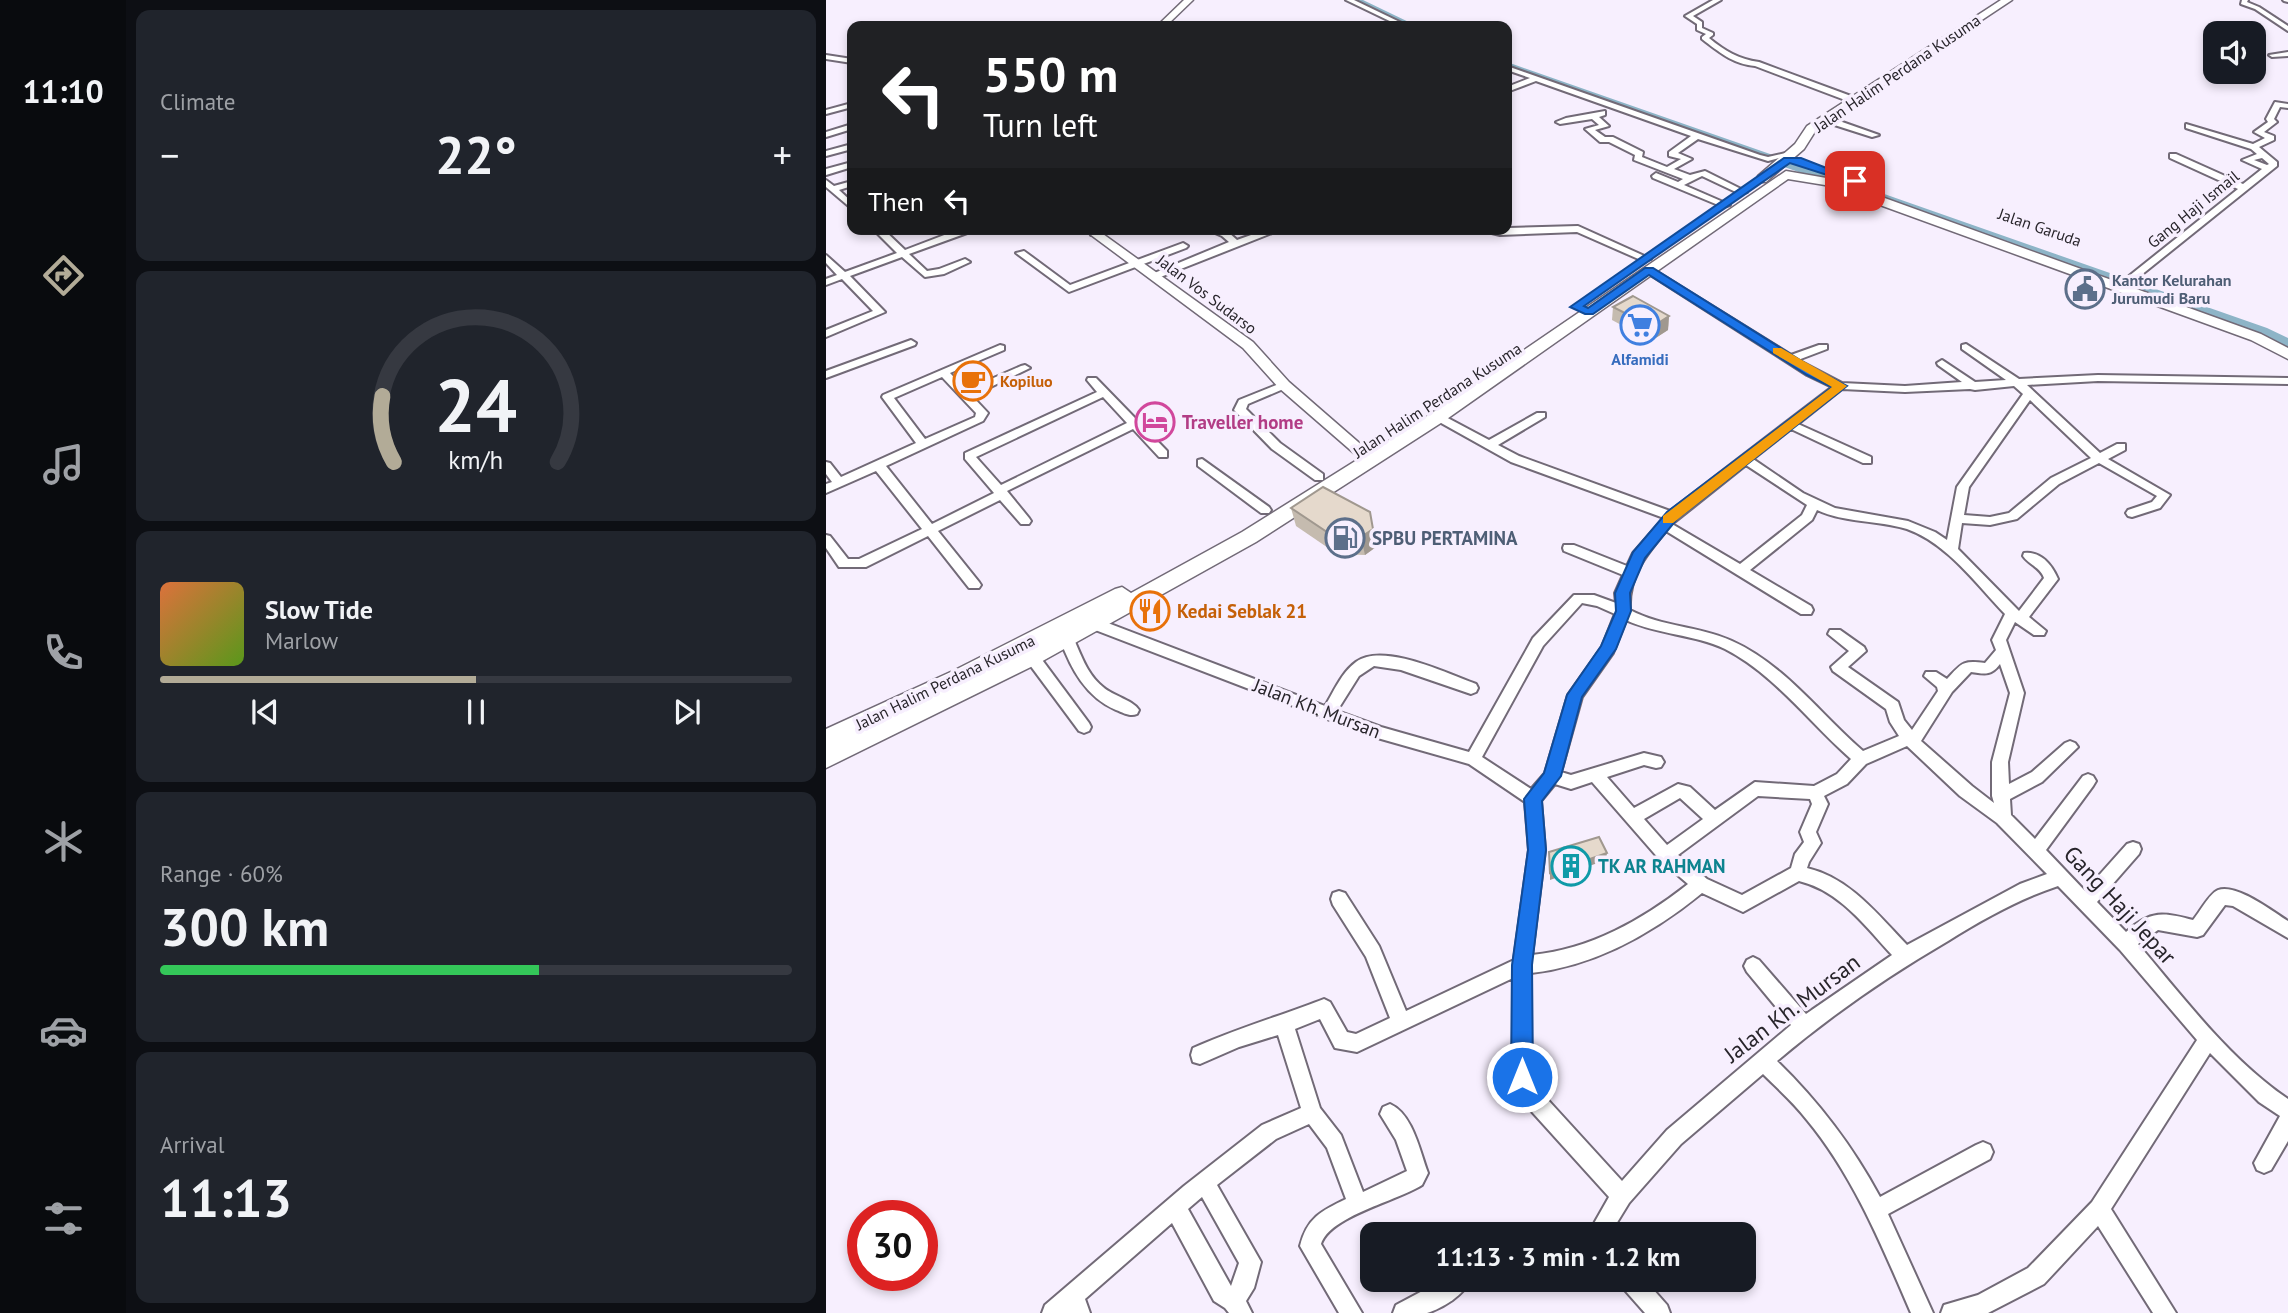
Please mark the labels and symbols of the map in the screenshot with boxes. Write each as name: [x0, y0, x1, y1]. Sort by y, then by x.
street label: Jalan Halim Perdana Kusuma: [1809, 10, 1984, 137]
pin: [1825, 151, 1885, 211]
street label: Gang Haji Ismail: [2143, 166, 2243, 252]
street label: Jalan Garuda: [1995, 203, 2084, 251]
street label: Jalan Vos Sudarso: [1152, 249, 1261, 338]
public building icon: Kantor Kelurahan Jurumudi Baru: [2064, 268, 2106, 310]
place label: Kantor Kelurahan Jurumudi Baru: [2111, 270, 2232, 308]
supermarket icon: Alfamidi: [1619, 304, 1661, 346]
street label: Jalan Halim Perdana Kusuma: [1348, 338, 1525, 463]
place label: Alfamidi: [1611, 349, 1669, 369]
cafe icon: Kopiluo: [952, 360, 994, 402]
place label: Kopiluo: [1000, 371, 1053, 391]
hotel icon: Traveller home: [1134, 401, 1176, 443]
place label: Traveller home: [1182, 410, 1303, 434]
fuel station icon: SPBU PERTAMINA: [1324, 517, 1366, 559]
place label: SPBU PERTAMINA: [1372, 526, 1518, 550]
restaurant icon: Kedai Seblak 21: [1129, 590, 1171, 632]
place label: Kedai Seblak 21: [1177, 599, 1307, 623]
street label: Jalan Halim Perdana Kusuma: [851, 630, 1038, 735]
street label: Jalan Kh. Mursan: [1249, 672, 1384, 743]
street label: Gang Haji Jepar: [2058, 839, 2183, 970]
building icon: TK AR RAHMAN: [1550, 845, 1592, 887]
place label: TK AR RAHMAN: [1598, 854, 1726, 878]
street label: Jalan Kh. Mursan: [1717, 947, 1865, 1069]
position arrow: [1485, 1040, 1559, 1114]
speed limit sign: 30: [847, 1200, 938, 1291]

